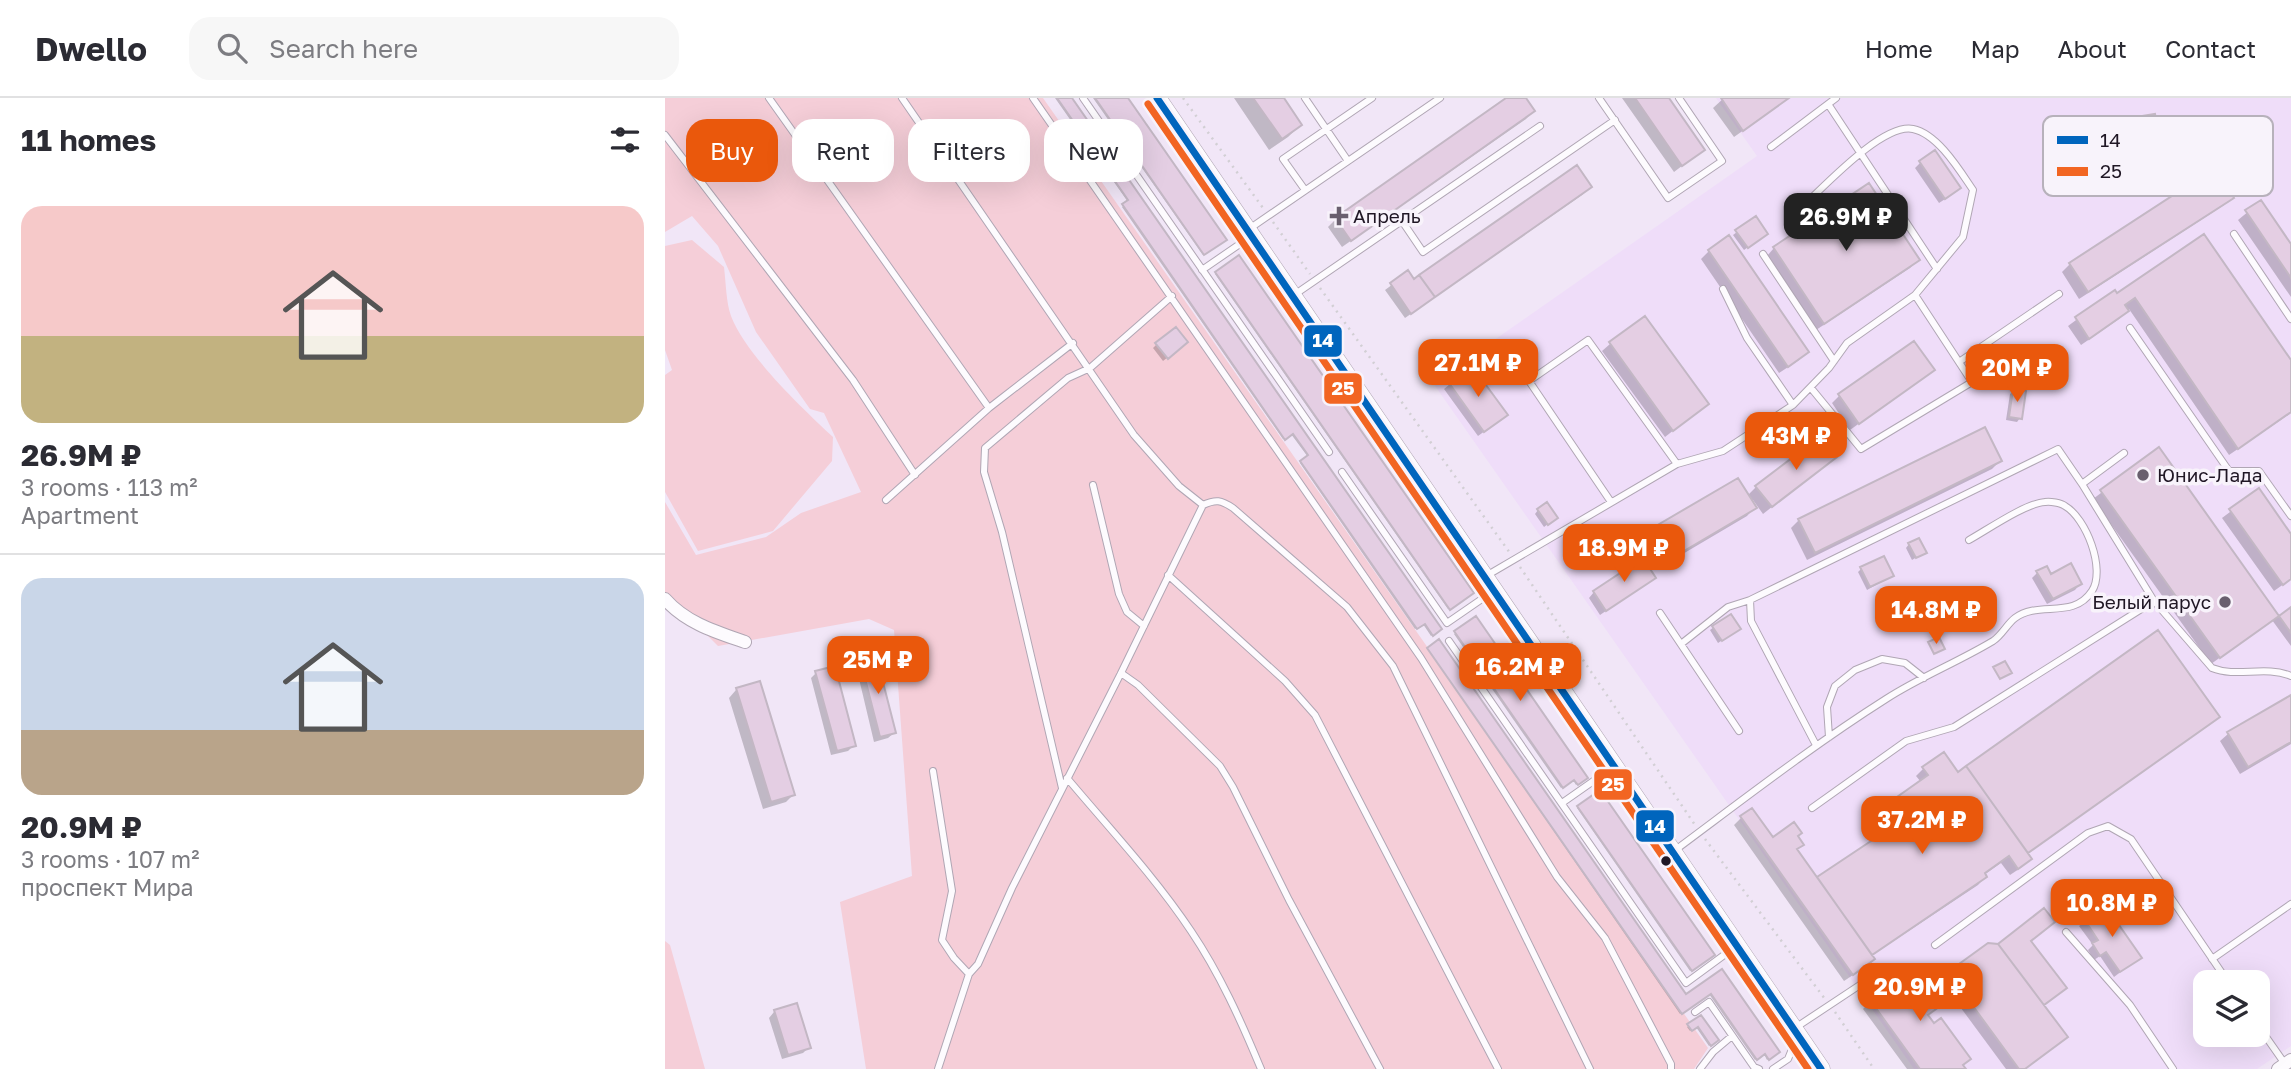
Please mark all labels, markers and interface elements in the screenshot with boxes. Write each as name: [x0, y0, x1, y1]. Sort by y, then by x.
search box: [189, 17, 679, 80]
text: Dwello: [35, 29, 147, 68]
icon: search: [213, 29, 251, 67]
text: Search here: [269, 33, 418, 64]
text: Home: [1865, 34, 1933, 63]
text: Map: [1971, 34, 2020, 63]
text: About: [2058, 34, 2127, 63]
text: Contact: [2165, 34, 2256, 63]
legend: [2043, 116, 2273, 196]
chip: Buy: [686, 119, 778, 182]
chip: Rent: [792, 119, 894, 182]
chip: Filters: [908, 119, 1030, 182]
chip: New: [1044, 119, 1143, 182]
icon: filters: [606, 121, 644, 159]
text: 11 homes: [21, 122, 156, 158]
text: 14: [2100, 128, 2121, 151]
text: 25: [2100, 159, 2122, 182]
pin: 26.9M ₽: [1781, 194, 1911, 253]
text: 26.9M ₽: [1800, 202, 1892, 230]
place label: Апрель: [1353, 204, 1421, 227]
marker: Апрель: [1331, 208, 1347, 224]
icon: home: [270, 252, 396, 378]
line badge: 14: [1303, 324, 1343, 358]
text: 14: [1312, 328, 1334, 351]
pin: 27.1M ₽: [1413, 340, 1543, 399]
pin: 20M ₽: [1968, 344, 2066, 404]
text: 27.1M ₽: [1434, 348, 1522, 376]
text: 20M ₽: [1982, 353, 2052, 381]
line badge: 25: [1323, 372, 1363, 405]
text: 25: [1331, 376, 1355, 399]
pin: 43M ₽: [1747, 412, 1845, 472]
text: 43M ₽: [1761, 421, 1831, 449]
text: 26.9M ₽: [21, 437, 141, 473]
place label: Юнис-Лада: [2157, 463, 2263, 486]
marker: Юнис-Лада: [2135, 467, 2151, 483]
text: 3 rooms · 113 m²: [21, 473, 198, 501]
text: Apartment: [21, 501, 139, 529]
pin: 18.9M ₽: [1559, 524, 1689, 584]
text: 18.9M ₽: [1579, 533, 1669, 561]
pin: 14.8M ₽: [1871, 587, 2001, 646]
place label: Белый парус: [2092, 590, 2211, 613]
marker: Белый парус: [2217, 594, 2233, 610]
text: 14.8M ₽: [1891, 595, 1981, 623]
icon: home: [270, 624, 396, 750]
pin: 25M ₽: [829, 636, 927, 696]
pin: 16.2M ₽: [1455, 644, 1585, 703]
text: 25M ₽: [843, 645, 913, 673]
text: 16.2M ₽: [1475, 652, 1565, 680]
line badge: 25: [1593, 768, 1633, 801]
text: 25: [1601, 772, 1625, 795]
pin: 37.2M ₽: [1857, 796, 1987, 856]
text: 37.2M ₽: [1877, 805, 1967, 833]
text: 20.9M ₽: [21, 809, 142, 845]
line badge: 14: [1635, 809, 1675, 843]
text: 14: [1644, 814, 1666, 837]
text: 3 rooms · 107 m²: [21, 845, 199, 873]
unlabelled marker: [1659, 854, 1673, 868]
text: проспект Мира: [21, 873, 194, 901]
pin: 10.8M ₽: [2047, 880, 2177, 939]
text: 10.8M ₽: [2067, 888, 2157, 916]
pin: 20.9M ₽: [1855, 964, 1985, 1023]
map controls: [2193, 970, 2270, 1047]
button: layers: [2193, 970, 2270, 1047]
text: 20.9M ₽: [1874, 972, 1966, 1000]

